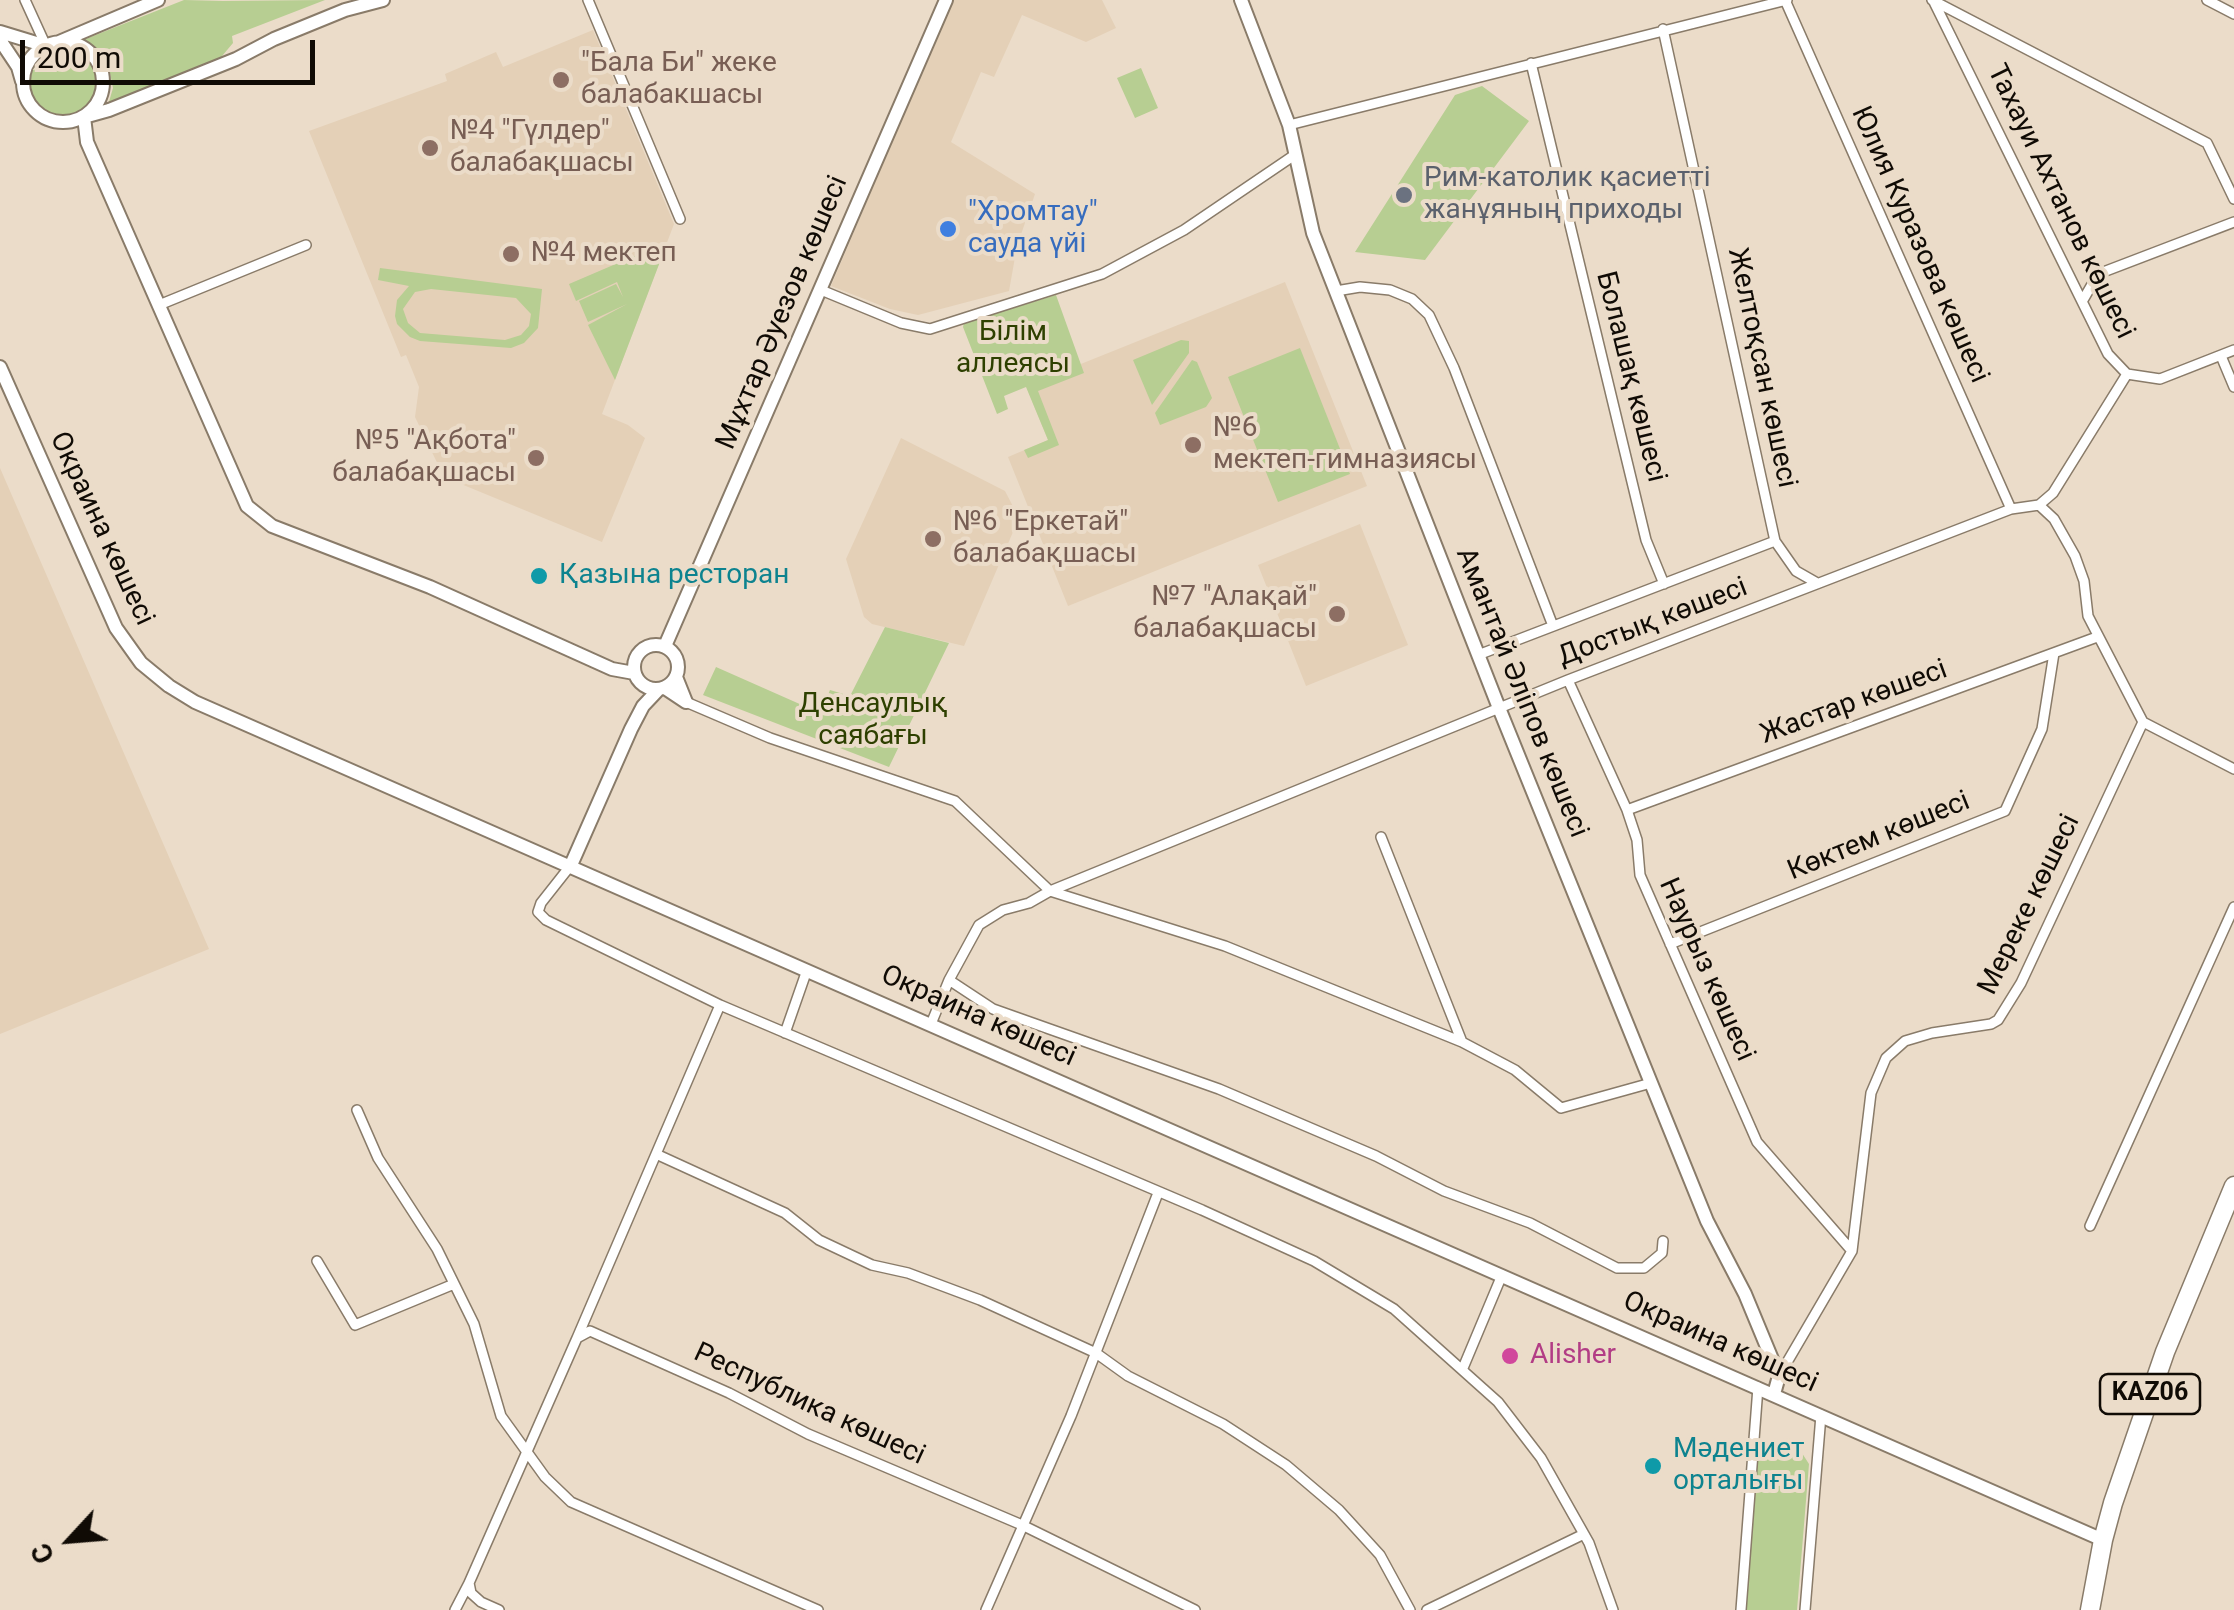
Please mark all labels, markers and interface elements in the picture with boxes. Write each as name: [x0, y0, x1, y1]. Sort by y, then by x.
scale bar: [25, 20, 320, 82]
text: 200 m: [37, 40, 121, 75]
place label: "Бала Би" жеке балабакшасы: [581, 47, 777, 113]
street label: Тахауи Ахтанов көшесі: [1979, 59, 2141, 345]
marker: "Бала Би" жеке балабакшасы: [550, 69, 572, 91]
street label: Юлия Куразова көшесі: [1843, 101, 1995, 389]
place label: №4 "Гүлдер" балабақшасы: [450, 115, 634, 181]
marker: №4 "Гүлдер" балабақшасы: [419, 137, 441, 159]
place label: Рим-католик қасиетті жанұяның приходы: [1424, 162, 1711, 228]
street label: Мұхтар Әуезов көшесі: [710, 171, 856, 455]
marker: Рим-католик қасиетті жанұяның приходы: [1393, 184, 1415, 206]
place label: "Хромтау" сауда үйі: [968, 196, 1098, 262]
marker: "Хромтау" сауда үйі: [937, 218, 959, 240]
place label: №4 мектеп: [531, 237, 677, 271]
marker: №4 мектеп: [500, 243, 522, 265]
street label: Желтоқсан көшесі: [1719, 245, 1803, 491]
street label: Болашақ көшесі: [1588, 268, 1672, 486]
park label: Білім аллеясы: [956, 316, 1070, 382]
place label: №6 мектеп-гимназиясы: [1213, 412, 1477, 478]
place label: №5 "Ақбота" балабақшасы: [332, 425, 516, 491]
street label: Окраина көшесі: [41, 427, 161, 631]
marker: №6 мектеп-гимназиясы: [1182, 434, 1204, 456]
marker: №5 "Ақбота" балабақшасы: [525, 447, 547, 469]
place label: №6 "Еркетай" балабақшасы: [953, 506, 1137, 572]
marker: №6 "Еркетай" балабақшасы: [922, 528, 944, 550]
street label: Амантай Әліпов көшесі: [1448, 543, 1594, 843]
place label: Қазына ресторан: [559, 559, 789, 593]
marker: Қазына ресторан: [528, 565, 550, 587]
street label: Достық көшесі: [1554, 571, 1752, 675]
place label: №7 "Алақай" балабақшасы: [1133, 581, 1317, 647]
marker: №7 "Алақай" балабақшасы: [1326, 603, 1348, 625]
street label: Жастар көшесі: [1756, 654, 1952, 752]
park label: Денсаулық саябағы: [799, 688, 947, 754]
street label: Көктем көшесі: [1783, 785, 1975, 889]
street label: Мереке көшесі: [1972, 809, 2088, 1001]
street label: Наурыз көшесі: [1651, 873, 1761, 1067]
street label: Окраина көшесі: [875, 959, 1081, 1075]
street label: Окраина көшесі: [1617, 1285, 1823, 1401]
street label: Республика көшесі: [688, 1337, 930, 1473]
place label: Alisher: [1530, 1339, 1616, 1373]
marker: Alisher: [1499, 1345, 1521, 1367]
road number: KАZ06: [2100, 1374, 2200, 1414]
place label: Мәдениет орталығы: [1673, 1433, 1804, 1499]
marker: Мәдениет орталығы: [1642, 1455, 1664, 1477]
north arrow: [20, 1490, 120, 1590]
text: С: [24, 1538, 61, 1569]

